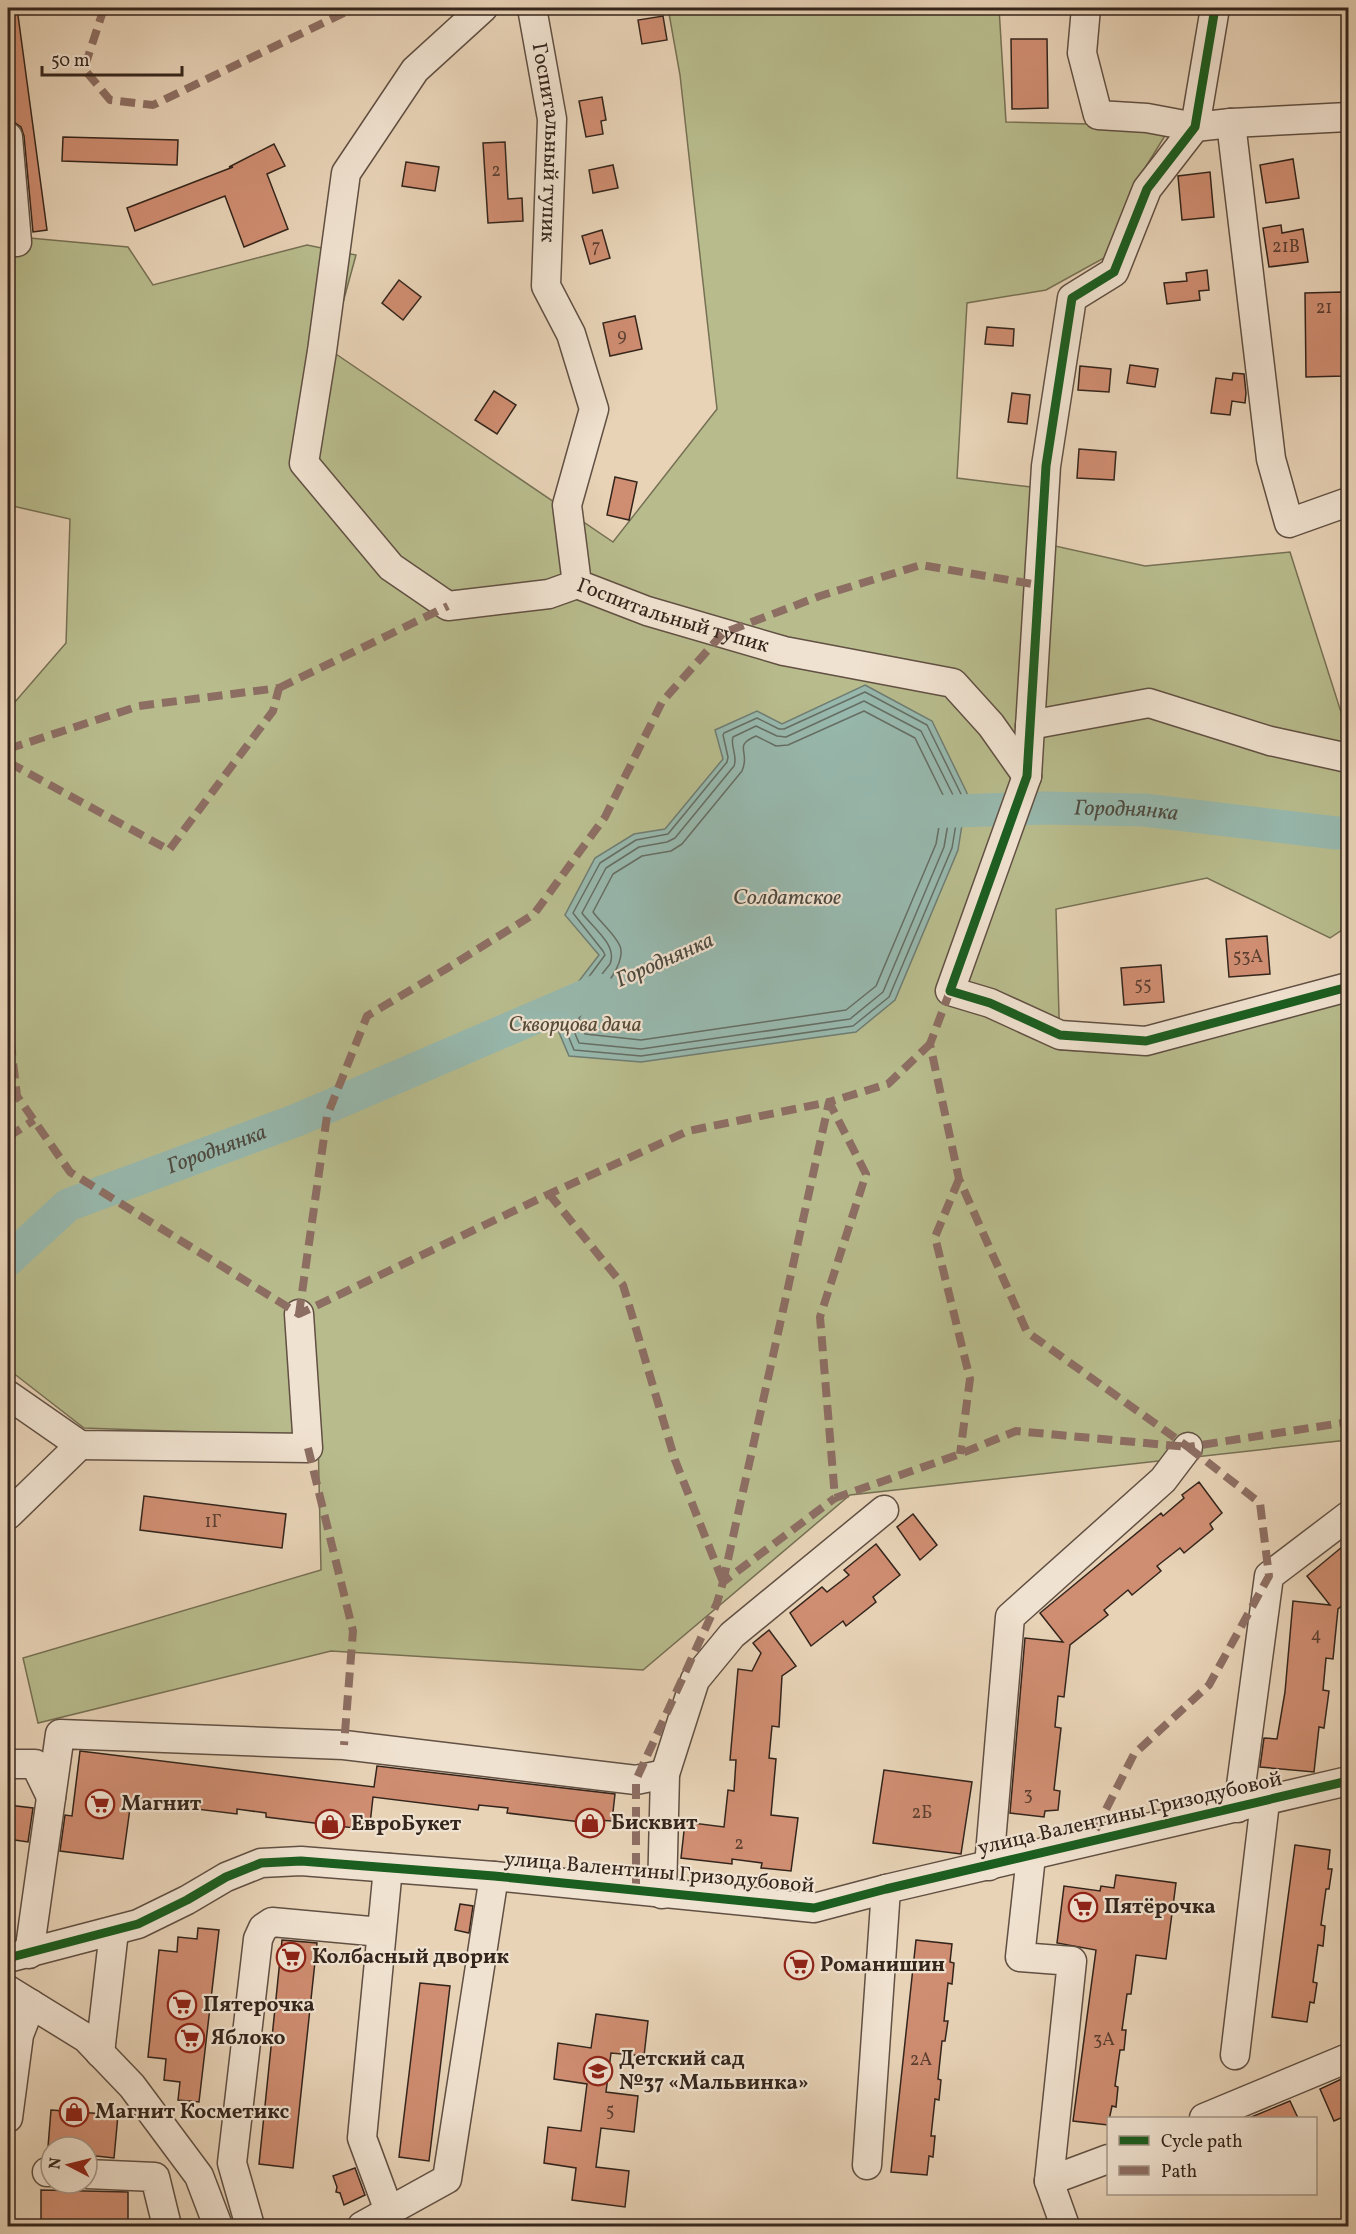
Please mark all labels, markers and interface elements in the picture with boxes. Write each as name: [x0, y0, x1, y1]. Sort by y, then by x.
scale bar: [42, 39, 182, 77]
street label: Госпитальный тупик: [524, 40, 567, 243]
text: 50 m: [51, 49, 90, 74]
house number: 2: [491, 159, 501, 184]
house number: 7: [592, 235, 600, 260]
house number: 21В: [1272, 235, 1300, 260]
house number: 21: [1316, 296, 1332, 321]
house number: 9: [617, 324, 627, 349]
street label: Госпитальный тупик: [573, 571, 773, 660]
water label: Городнянка: [1074, 793, 1180, 829]
water label: Солдатское: [733, 883, 841, 914]
water label: Городнянка: [611, 926, 719, 996]
house number: 53А: [1233, 945, 1264, 970]
house number: 55: [1134, 973, 1152, 998]
park label: Скворцова дача: [508, 1011, 642, 1040]
water label: Городнянка: [162, 1117, 271, 1183]
house number: 1Г: [204, 1510, 222, 1535]
house number: 4: [1311, 1623, 1321, 1648]
street label: улица Валентины Гризодубовой: [975, 1765, 1285, 1863]
house number: 3: [1023, 1783, 1033, 1808]
supermarket icon: Магнит: [84, 1788, 116, 1820]
place label: Магнит: [121, 1790, 202, 1819]
house number: 2Б: [912, 1801, 932, 1826]
shop icon: Бисквит: [574, 1807, 606, 1839]
shop icon: ЕвроБукет: [314, 1808, 346, 1840]
place label: Бисквит: [611, 1809, 698, 1838]
place label: ЕвроБукет: [351, 1810, 462, 1839]
house number: 2: [734, 1832, 744, 1857]
street label: улица Валентины Гризодубовой: [503, 1845, 816, 1901]
supermarket icon: Пятёрочка: [1067, 1891, 1099, 1923]
place label: Пятёрочка: [1104, 1893, 1216, 1922]
supermarket icon: Колбасный дворик: [275, 1941, 307, 1973]
place label: Колбасный дворик: [312, 1943, 509, 1972]
supermarket icon: Романишин: [783, 1949, 815, 1981]
place label: Романишин: [820, 1951, 945, 1980]
supermarket icon: Пятерочка: [166, 1989, 198, 2021]
place label: Пятерочка: [203, 1991, 315, 2020]
supermarket icon: Яблоко: [174, 2022, 206, 2054]
place label: Яблоко: [211, 2024, 286, 2053]
house number: 3А: [1093, 2028, 1115, 2053]
place label: Детский сад №37 «Мальвинка»: [619, 2045, 809, 2098]
house number: 2А: [910, 2048, 932, 2073]
school or university icon: Детский сад №37 «Мальвинка»: [582, 2055, 614, 2087]
shop icon: Магнит Косметикс: [58, 2096, 90, 2128]
place label: Магнит Косметикс: [95, 2098, 290, 2127]
house number: 5: [606, 2099, 614, 2124]
legend: [1107, 2117, 1317, 2195]
text: Cycle path: [1161, 2130, 1243, 2155]
north arrow: [39, 2135, 99, 2195]
text: N: [44, 2156, 68, 2171]
text: Path: [1161, 2160, 1197, 2185]

